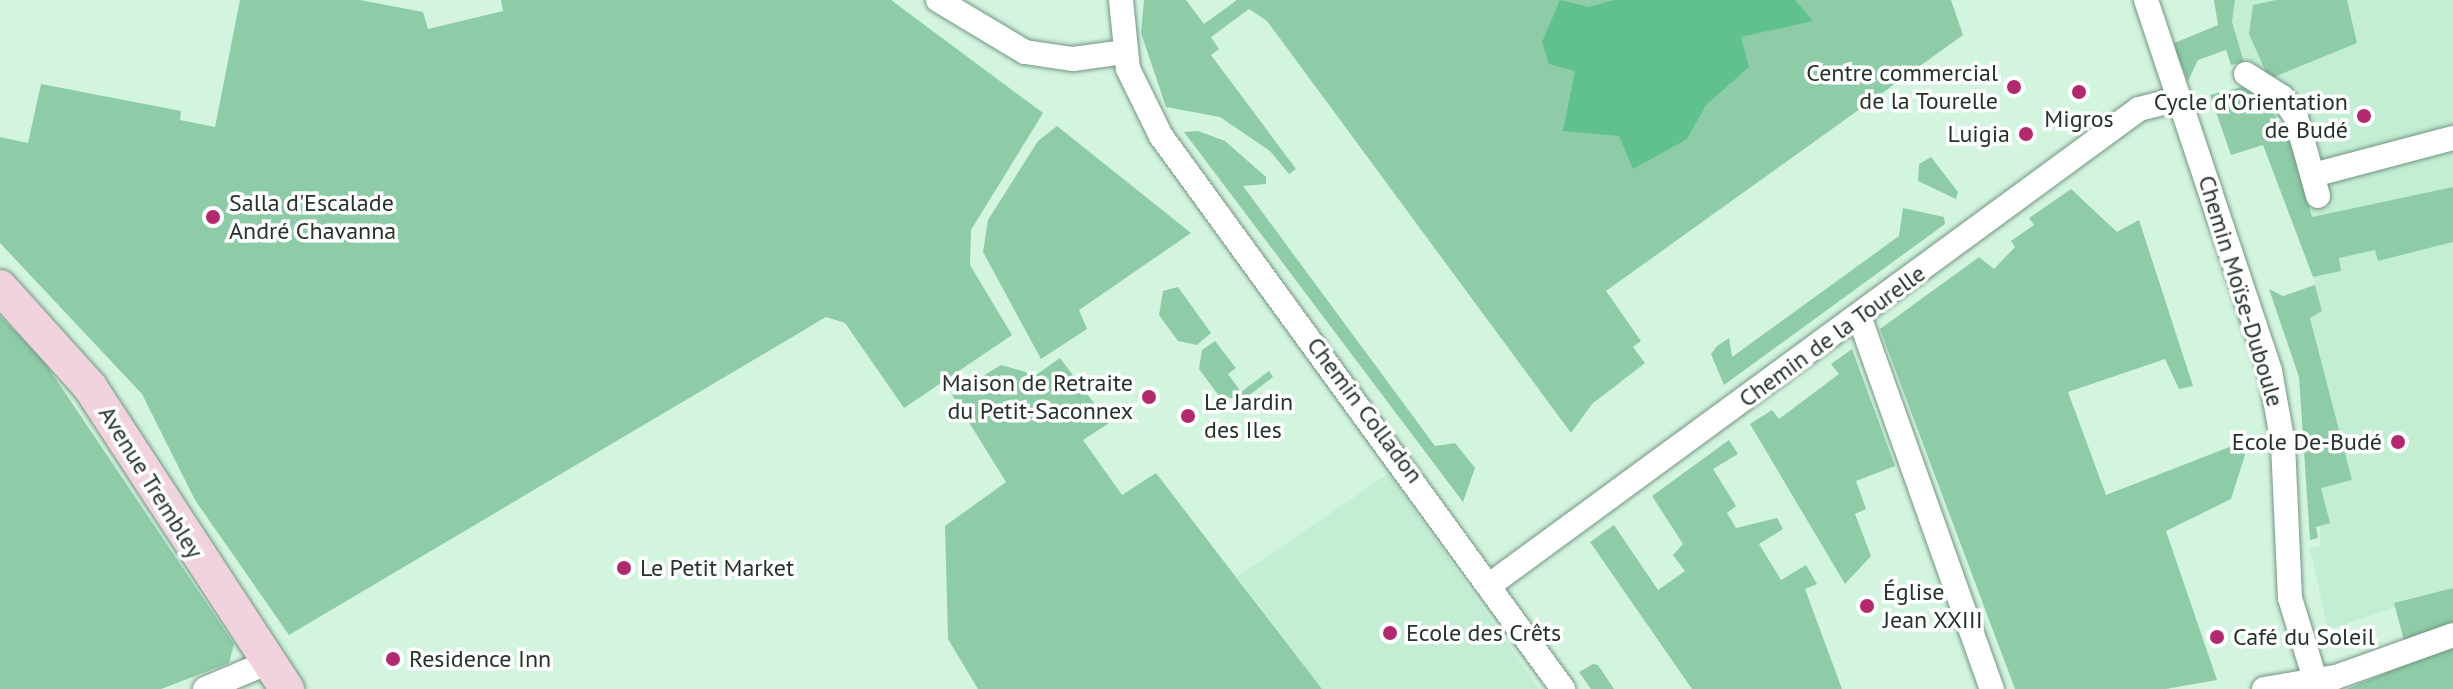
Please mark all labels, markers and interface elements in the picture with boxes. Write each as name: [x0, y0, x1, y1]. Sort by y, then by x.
place label: Centre commercial de la Tourelle: [1806, 59, 1998, 115]
marker: Centre commercial de la Tourelle: [2005, 78, 2023, 96]
marker: Migros: [2070, 83, 2088, 101]
place label: Cycle d'Orientation de Budé: [2154, 88, 2348, 144]
place label: Migros: [2044, 105, 2114, 133]
marker: Cycle d'Orientation de Budé: [2355, 107, 2373, 125]
place label: Luigia: [1947, 120, 2010, 148]
marker: Luigia: [2017, 125, 2035, 143]
street label: Chemin Moïse-Duboule: [2192, 172, 2290, 410]
place label: Salla d'Escalade André Chavanna: [229, 189, 396, 245]
marker: Salla d'Escalade André Chavanna: [204, 208, 222, 226]
street label: Chemin de la Tourelle: [1733, 259, 1931, 413]
street label: Chemin Colladon: [1301, 331, 1429, 489]
place label: Maison de Retraite du Petit-Saconnex: [942, 369, 1133, 425]
marker: Maison de Retraite du Petit-Saconnex: [1140, 388, 1158, 406]
place label: Le Jardin des Iles: [1204, 388, 1293, 444]
street label: Avenue Trembley: [92, 400, 210, 564]
marker: Le Jardin des Iles: [1179, 407, 1197, 425]
place label: Ecole De-Budé: [2232, 428, 2382, 456]
marker: Ecole De-Budé: [2389, 433, 2407, 451]
place label: Le Petit Market: [640, 554, 794, 582]
marker: Le Petit Market: [615, 559, 633, 577]
place label: Église Jean XXIII: [1883, 578, 1983, 634]
marker: Église Jean XXIII: [1858, 597, 1876, 615]
place label: Ecole des Crêts: [1406, 619, 1561, 647]
place label: Café du Soleil: [2233, 623, 2375, 651]
marker: Ecole des Crêts: [1381, 624, 1399, 642]
marker: Café du Soleil: [2208, 628, 2226, 646]
place label: Residence Inn: [409, 645, 551, 673]
marker: Residence Inn: [384, 650, 402, 668]

